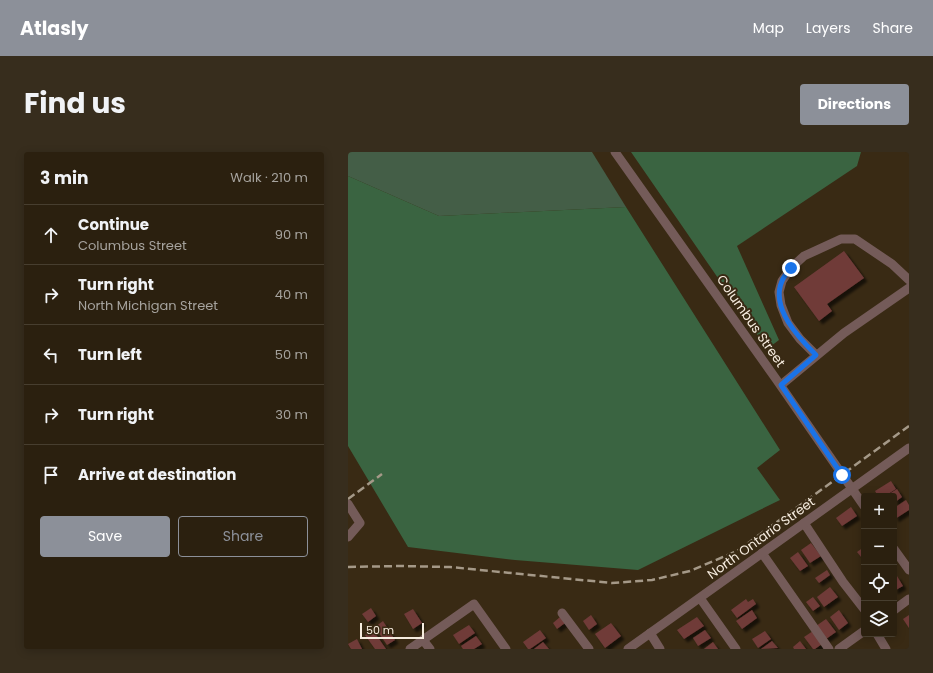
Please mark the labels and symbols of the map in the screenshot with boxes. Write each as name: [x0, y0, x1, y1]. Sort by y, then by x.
route end: [782, 259, 800, 277]
street label: Columbus Street: [712, 271, 790, 371]
route start: [833, 466, 851, 484]
street label: North Ontario Street: [703, 492, 819, 584]
scale bar: [360, 621, 424, 640]

